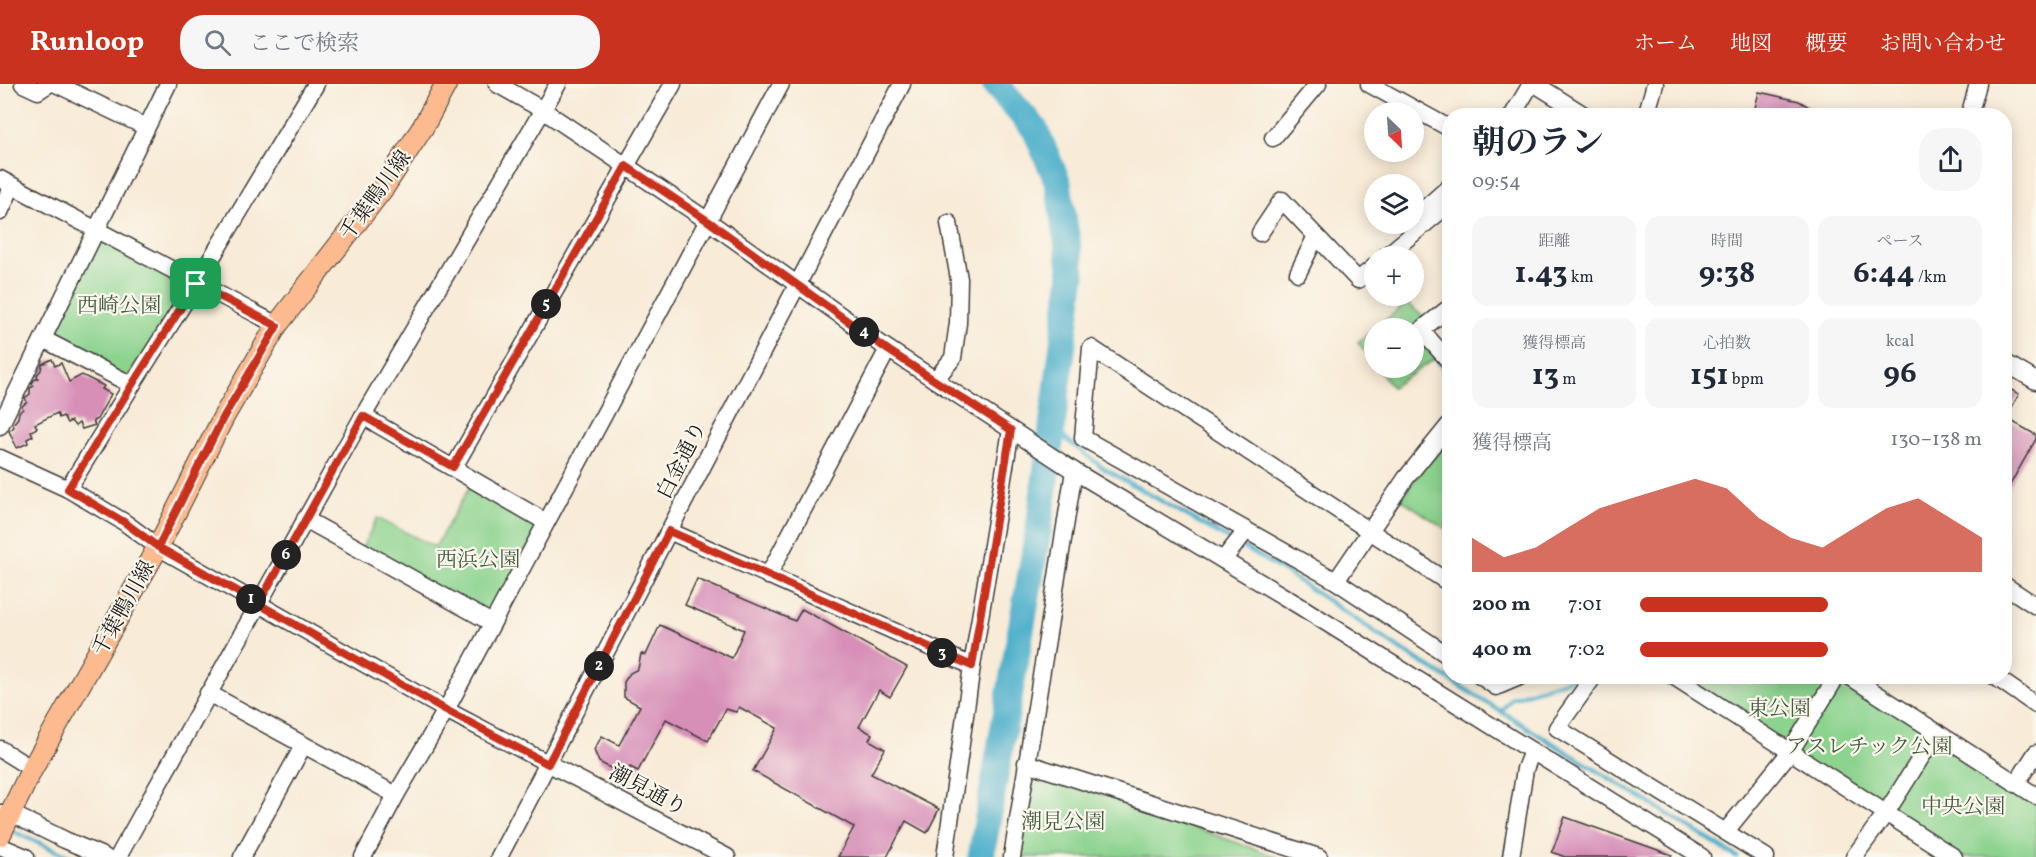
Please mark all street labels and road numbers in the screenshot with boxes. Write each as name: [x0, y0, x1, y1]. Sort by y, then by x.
street label: 千葉鴨川線: [334, 145, 419, 247]
street label: 白金通り: [650, 417, 714, 505]
street label: 千葉鴨川線: [86, 556, 162, 662]
street label: 潮見通り: [603, 759, 691, 824]

